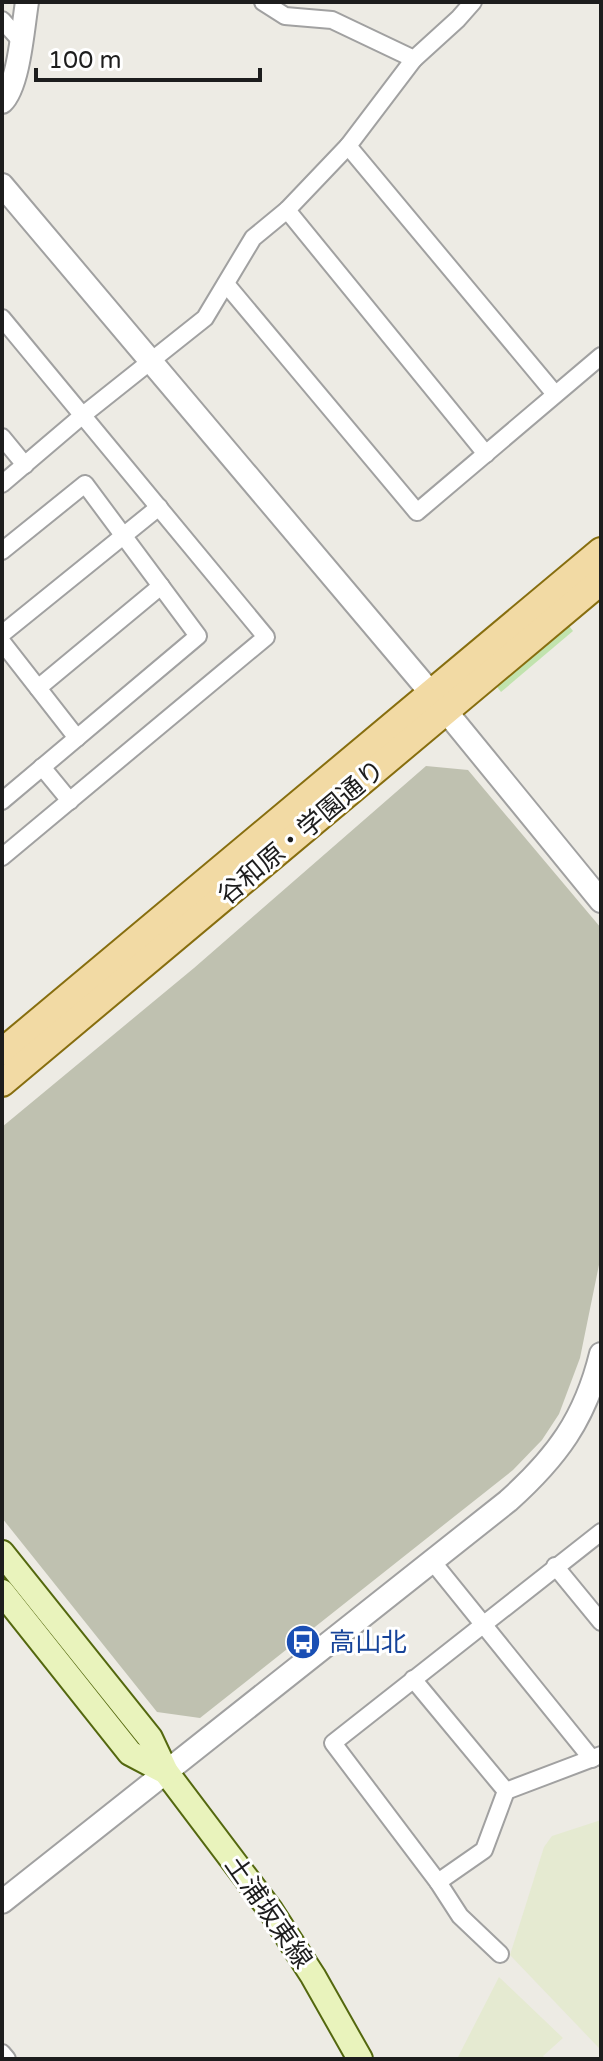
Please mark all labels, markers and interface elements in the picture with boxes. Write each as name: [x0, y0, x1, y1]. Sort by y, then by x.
scale bar: [36, 32, 260, 82]
text: 100 m: [48, 46, 122, 75]
street label: 谷和原・学園通り: [212, 754, 391, 911]
bus stop icon: 高山北: [284, 1623, 322, 1661]
place label: 高山北: [329, 1627, 407, 1658]
street label: 土浦坂東線: [219, 1850, 319, 1974]

